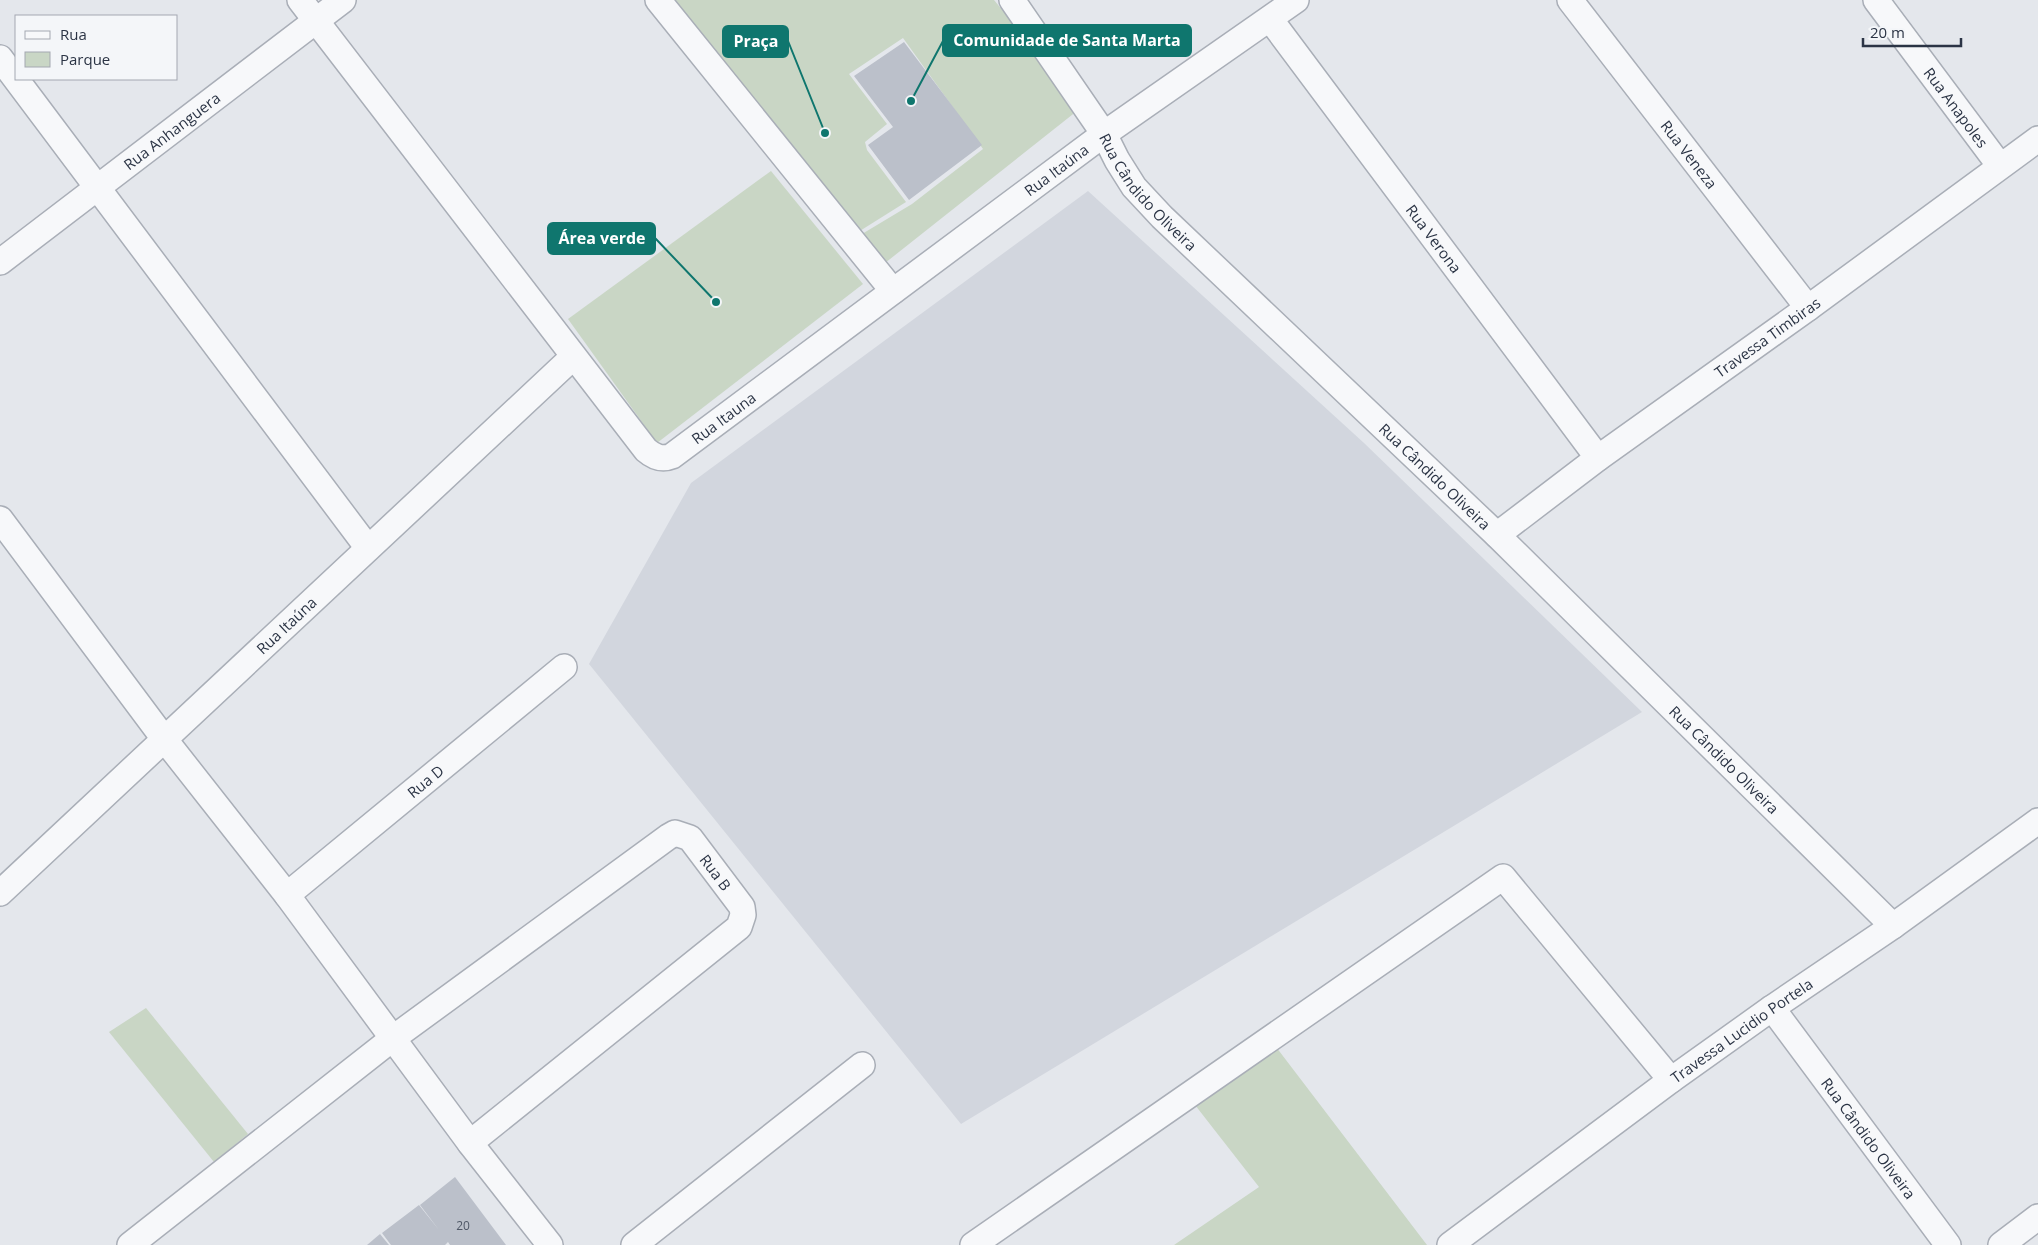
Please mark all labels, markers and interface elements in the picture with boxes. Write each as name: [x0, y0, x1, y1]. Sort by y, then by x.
legend: [15, 15, 178, 80]
scale bar: [1863, 15, 1960, 47]
text: 20 m: [1870, 22, 1905, 42]
text: Rua: [60, 24, 87, 44]
callout: Comunidade de Santa Marta: [943, 25, 1191, 56]
callout: Praça: [723, 26, 788, 57]
text: Comunidade de Santa Marta: [953, 29, 1181, 51]
text: Praça: [734, 30, 778, 52]
text: Parque: [60, 49, 110, 69]
street label: Rua Anapoles: [1920, 63, 1993, 152]
street label: Rua Anhanguera: [119, 88, 224, 174]
street label: Rua Veneza: [1657, 116, 1722, 193]
street label: Rua Cândido Oliveira: [1095, 130, 1201, 255]
street label: Rua Itaúna: [1020, 139, 1092, 200]
street label: Rua Verona: [1402, 200, 1466, 277]
callout: Área verde: [548, 223, 655, 254]
text: Área verde: [559, 227, 645, 249]
street label: Travessa Timbiras: [1710, 292, 1824, 382]
street label: Rua Itauna: [687, 387, 760, 448]
street label: Rua Cândido Oliveira: [1375, 419, 1495, 534]
street label: Rua Itaúna: [252, 592, 321, 658]
street label: Rua Cândido Oliveira: [1665, 701, 1783, 818]
street label: Rua D: [403, 760, 448, 802]
street label: Rua B: [696, 850, 736, 894]
street label: Travessa Lucidio Portela: [1666, 973, 1816, 1087]
street label: Rua Cândido Oliveira: [1817, 1073, 1920, 1203]
house number: 20: [456, 1217, 470, 1234]

